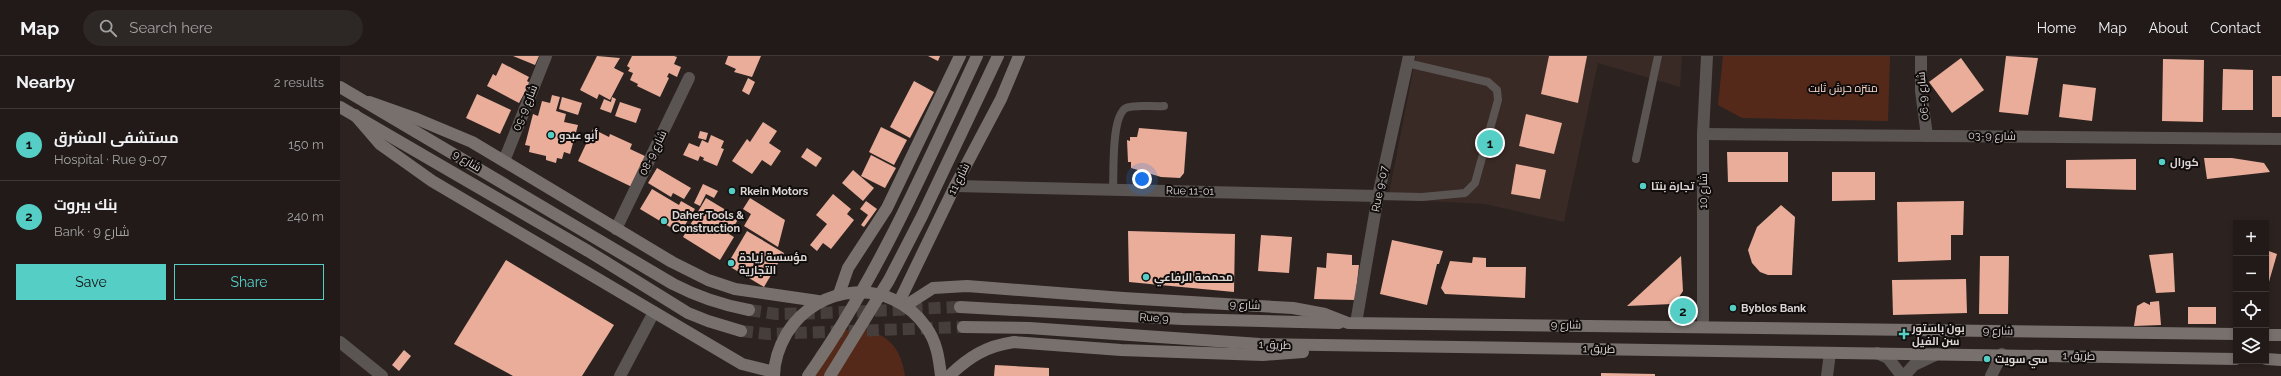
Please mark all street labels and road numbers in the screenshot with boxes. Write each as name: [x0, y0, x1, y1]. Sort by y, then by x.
street label: شارع 9-06: [1914, 71, 1933, 121]
street label: شارع 9-09: [510, 83, 541, 133]
street label: شارع 9-08: [637, 128, 670, 178]
street label: شارع 9-03: [1968, 129, 2016, 144]
street label: شارع 9: [450, 148, 483, 175]
street label: شارع 11: [946, 161, 973, 197]
street label: Rue 9-07: [1369, 165, 1391, 213]
street label: شارع 10: [1697, 173, 1711, 209]
street label: Rue 11-01: [1166, 184, 1215, 198]
street label: شارع 9: [1229, 298, 1261, 313]
street label: Rue 9: [1139, 311, 1169, 325]
street label: شارع 9: [1551, 318, 1581, 333]
street label: شارع 9: [1983, 324, 2013, 339]
street label: طريق 1: [1258, 338, 1292, 352]
street label: طريق 1: [1583, 342, 1615, 356]
street label: طريق 1: [2063, 349, 2095, 363]

